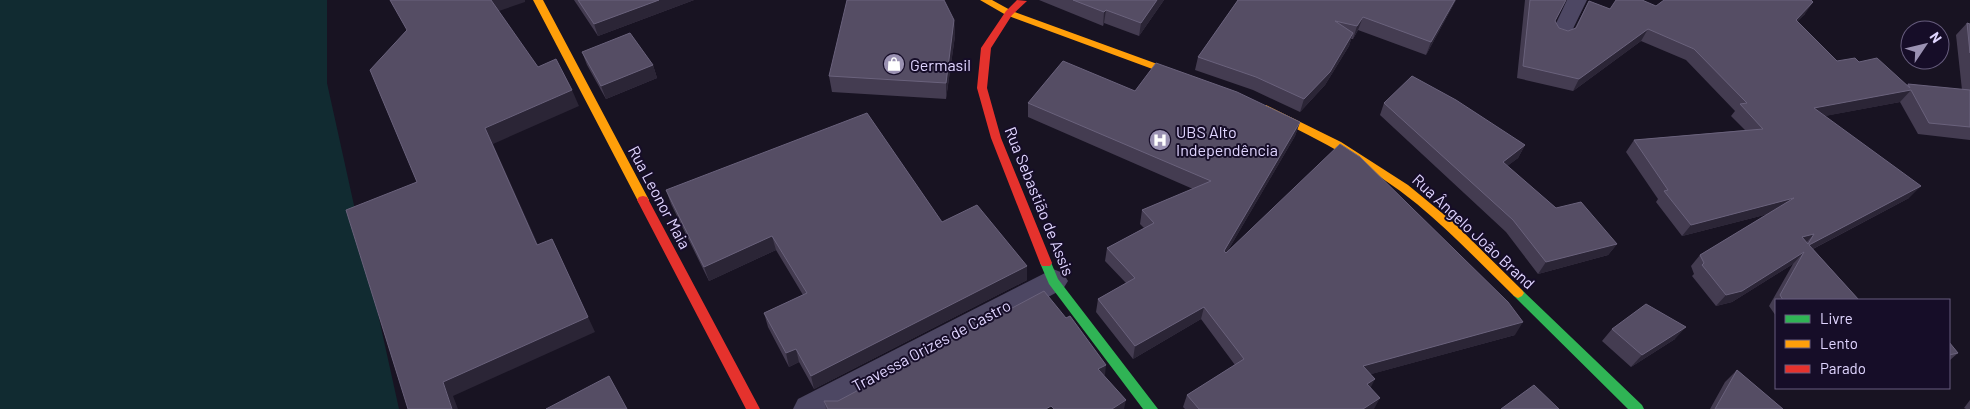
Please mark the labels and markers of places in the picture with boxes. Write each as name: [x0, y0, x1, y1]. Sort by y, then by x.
shop icon: Germasil: [882, 52, 906, 76]
place label: Germasil: [910, 55, 971, 74]
place label: UBS Alto Independência: [1176, 122, 1278, 159]
hospital icon: UBS Alto Independência: [1148, 128, 1172, 152]

